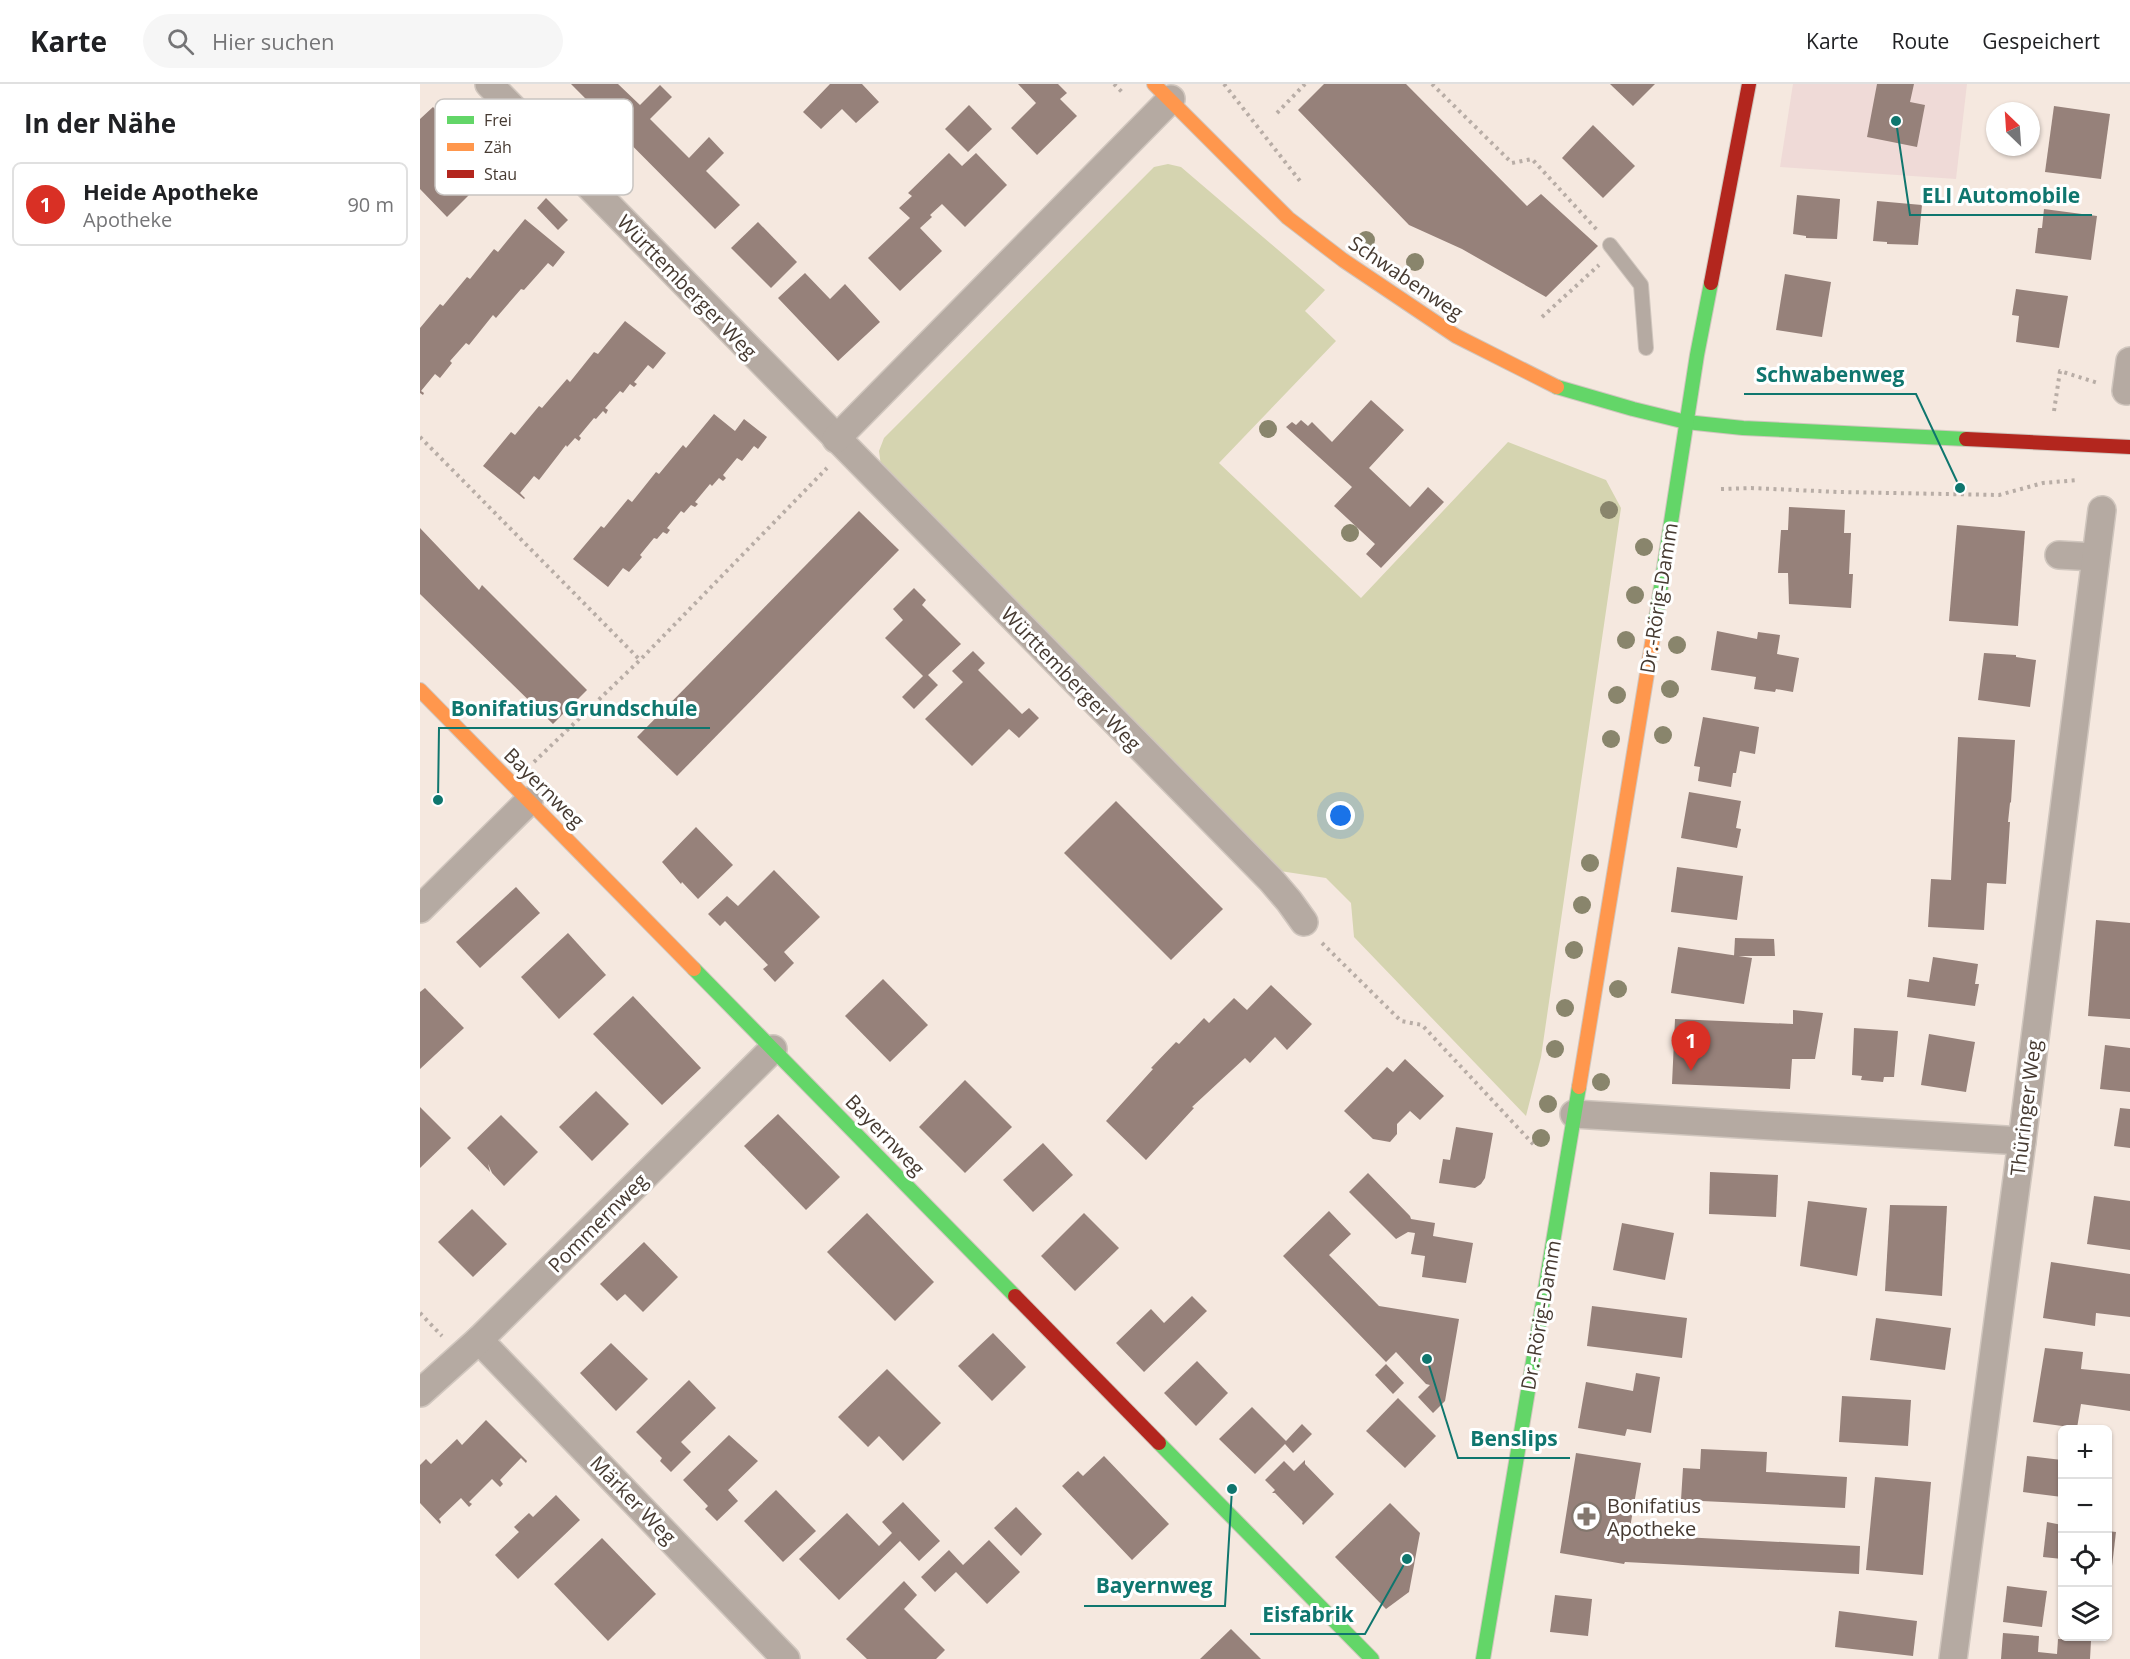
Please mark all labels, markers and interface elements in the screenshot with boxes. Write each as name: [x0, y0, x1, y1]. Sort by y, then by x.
search box: [143, 14, 563, 68]
text: Karte: [30, 22, 107, 60]
icon: search: [164, 25, 197, 58]
text: Hier suchen: [212, 26, 335, 56]
text: Karte: [1806, 27, 1858, 55]
text: Route: [1891, 27, 1949, 55]
text: Gespeichert: [1982, 27, 2100, 55]
legend: [435, 99, 633, 195]
north arrow: [1986, 102, 2040, 156]
text: In der Nähe: [24, 105, 176, 141]
text: Frei: [484, 109, 512, 131]
text: Zäh: [484, 136, 512, 158]
text: Stau: [484, 163, 517, 185]
text: Heide Apotheke: [83, 176, 259, 206]
callout: ELI Automobile: [1910, 176, 2092, 215]
text: ELI Automobile: [1922, 181, 2080, 209]
text: 1: [40, 191, 51, 218]
text: 90 m: [347, 191, 394, 218]
text: Apotheke: [83, 206, 172, 233]
street label: Württemberger Weg: [611, 209, 763, 365]
street label: Schwabenweg: [1344, 229, 1469, 326]
callout: Schwabenweg: [1744, 355, 1916, 394]
text: Schwabenweg: [1756, 360, 1904, 388]
street label: Dr.-Rörig-Damm: [1633, 521, 1684, 675]
street label: Württemberger Weg: [995, 601, 1147, 757]
callout: Bonifatius Grundschule: [439, 689, 710, 728]
text: Bonifatius Grundschule: [451, 694, 697, 722]
street label: Bayernweg: [498, 742, 591, 834]
your location: [1326, 801, 1355, 830]
pin: 1: [1672, 1022, 1710, 1071]
street label: Thüringer Weg: [2004, 1038, 2047, 1178]
street label: Bayernweg: [840, 1088, 931, 1181]
street label: Pommernweg: [542, 1167, 653, 1278]
street label: Dr.-Rörig-Damm: [1514, 1238, 1567, 1392]
callout: Benslips: [1458, 1419, 1570, 1458]
text: Benslips: [1470, 1424, 1558, 1452]
map controls: [2058, 1425, 2112, 1641]
button: +: [2058, 1425, 2112, 1479]
street label: Märker Weg: [584, 1450, 682, 1550]
button: −: [2058, 1479, 2112, 1533]
place label: Bonifatius Apotheke: [1607, 1492, 1701, 1542]
pharmacy icon: Bonifatius Apotheke: [1570, 1501, 1602, 1533]
button: locate: [2058, 1533, 2112, 1587]
callout: Bayernweg: [1084, 1567, 1225, 1606]
text: Bayernweg: [1096, 1571, 1212, 1599]
button: layers: [2058, 1587, 2112, 1641]
callout: Eisfabrik: [1250, 1595, 1365, 1634]
text: Eisfabrik: [1262, 1600, 1355, 1628]

